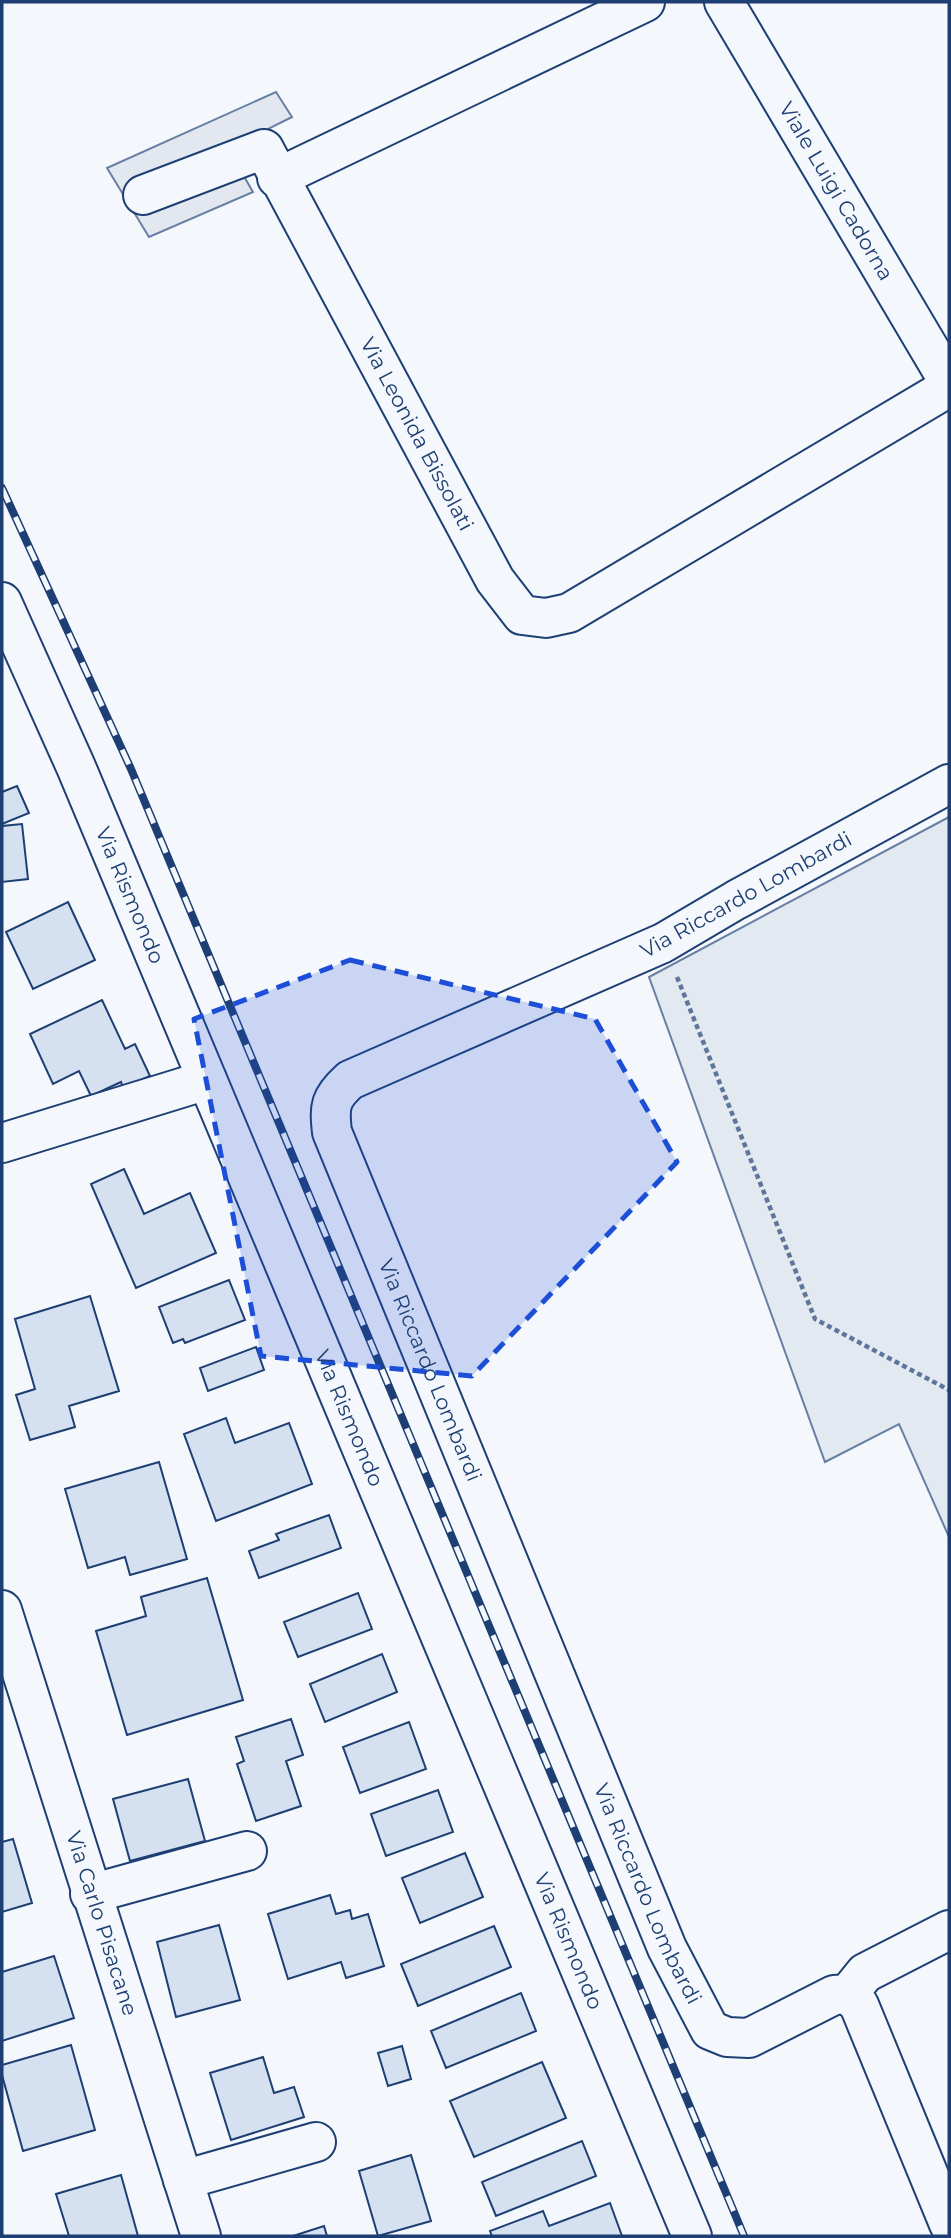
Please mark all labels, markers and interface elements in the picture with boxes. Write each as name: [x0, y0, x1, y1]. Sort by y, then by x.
street label: Viale Luigi Cadorna: [774, 97, 899, 285]
street label: Via Leonida Bissolati: [355, 333, 479, 535]
street label: Via Rismondo: [91, 823, 170, 967]
street label: Via Riccardo Lombardi: [636, 826, 856, 963]
street label: Via Riccardo Lombardi: [374, 1255, 487, 1485]
street label: Via Rismondo: [310, 1346, 389, 1490]
street label: Via Riccardo Lombardi: [589, 1780, 707, 2008]
street label: Via Carlo Pisacane: [61, 1828, 143, 2019]
street label: Via Rismondo: [529, 1869, 609, 2013]

